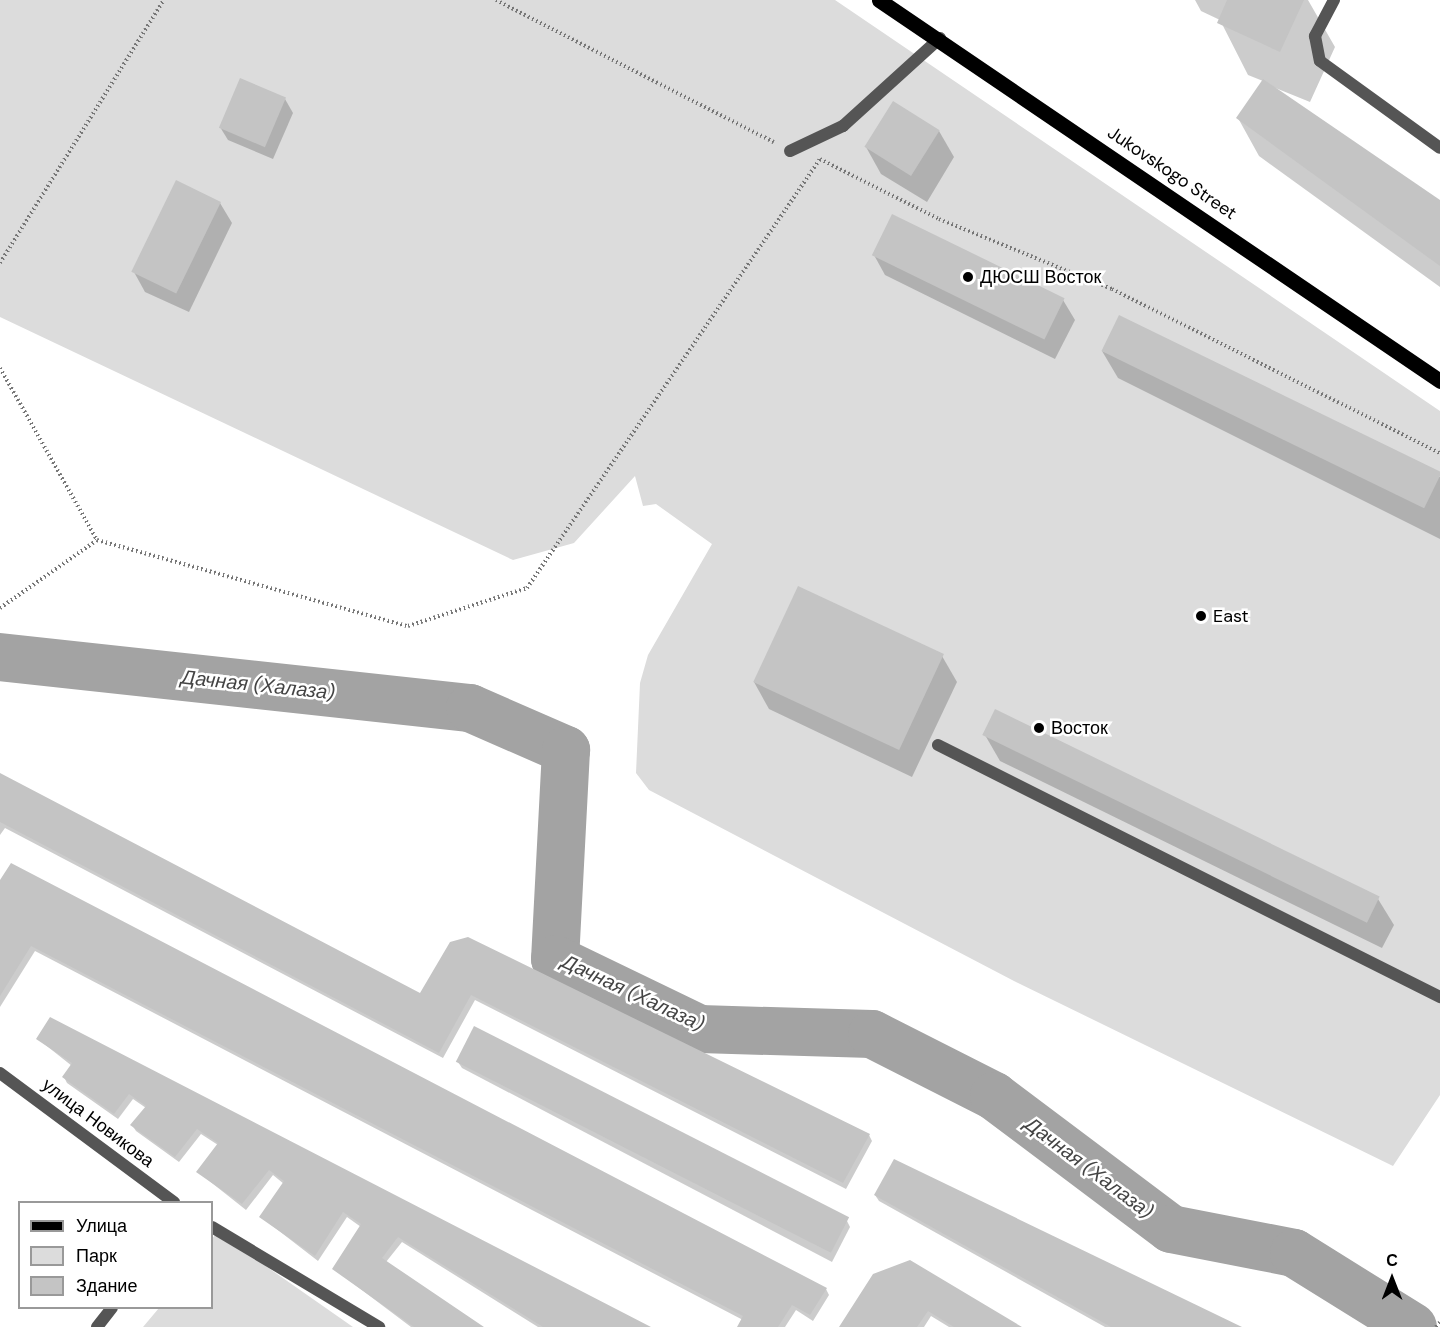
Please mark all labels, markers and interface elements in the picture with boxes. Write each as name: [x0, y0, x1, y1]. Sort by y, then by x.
street label: Jukovskogo Street: [1103, 122, 1241, 224]
place label: ДЮСШ Восток: [980, 266, 1101, 288]
marker: ДЮСШ Восток: [961, 270, 975, 284]
place label: East: [1213, 605, 1249, 627]
marker: East: [1194, 609, 1208, 623]
water label: Дачная (Халаза): [180, 665, 336, 705]
place label: Восток: [1051, 717, 1108, 739]
marker: Восток: [1032, 721, 1046, 735]
water label: Дачная (Халаза): [558, 950, 708, 1036]
street label: улица Новикова: [38, 1074, 158, 1172]
water label: Дачная (Халаза): [1020, 1112, 1158, 1224]
legend: [18, 1201, 213, 1309]
text: Улица: [76, 1214, 127, 1238]
text: Парк: [76, 1244, 117, 1268]
north arrow: [1362, 1249, 1422, 1309]
text: С: [1386, 1250, 1398, 1271]
text: Здание: [76, 1274, 137, 1298]

